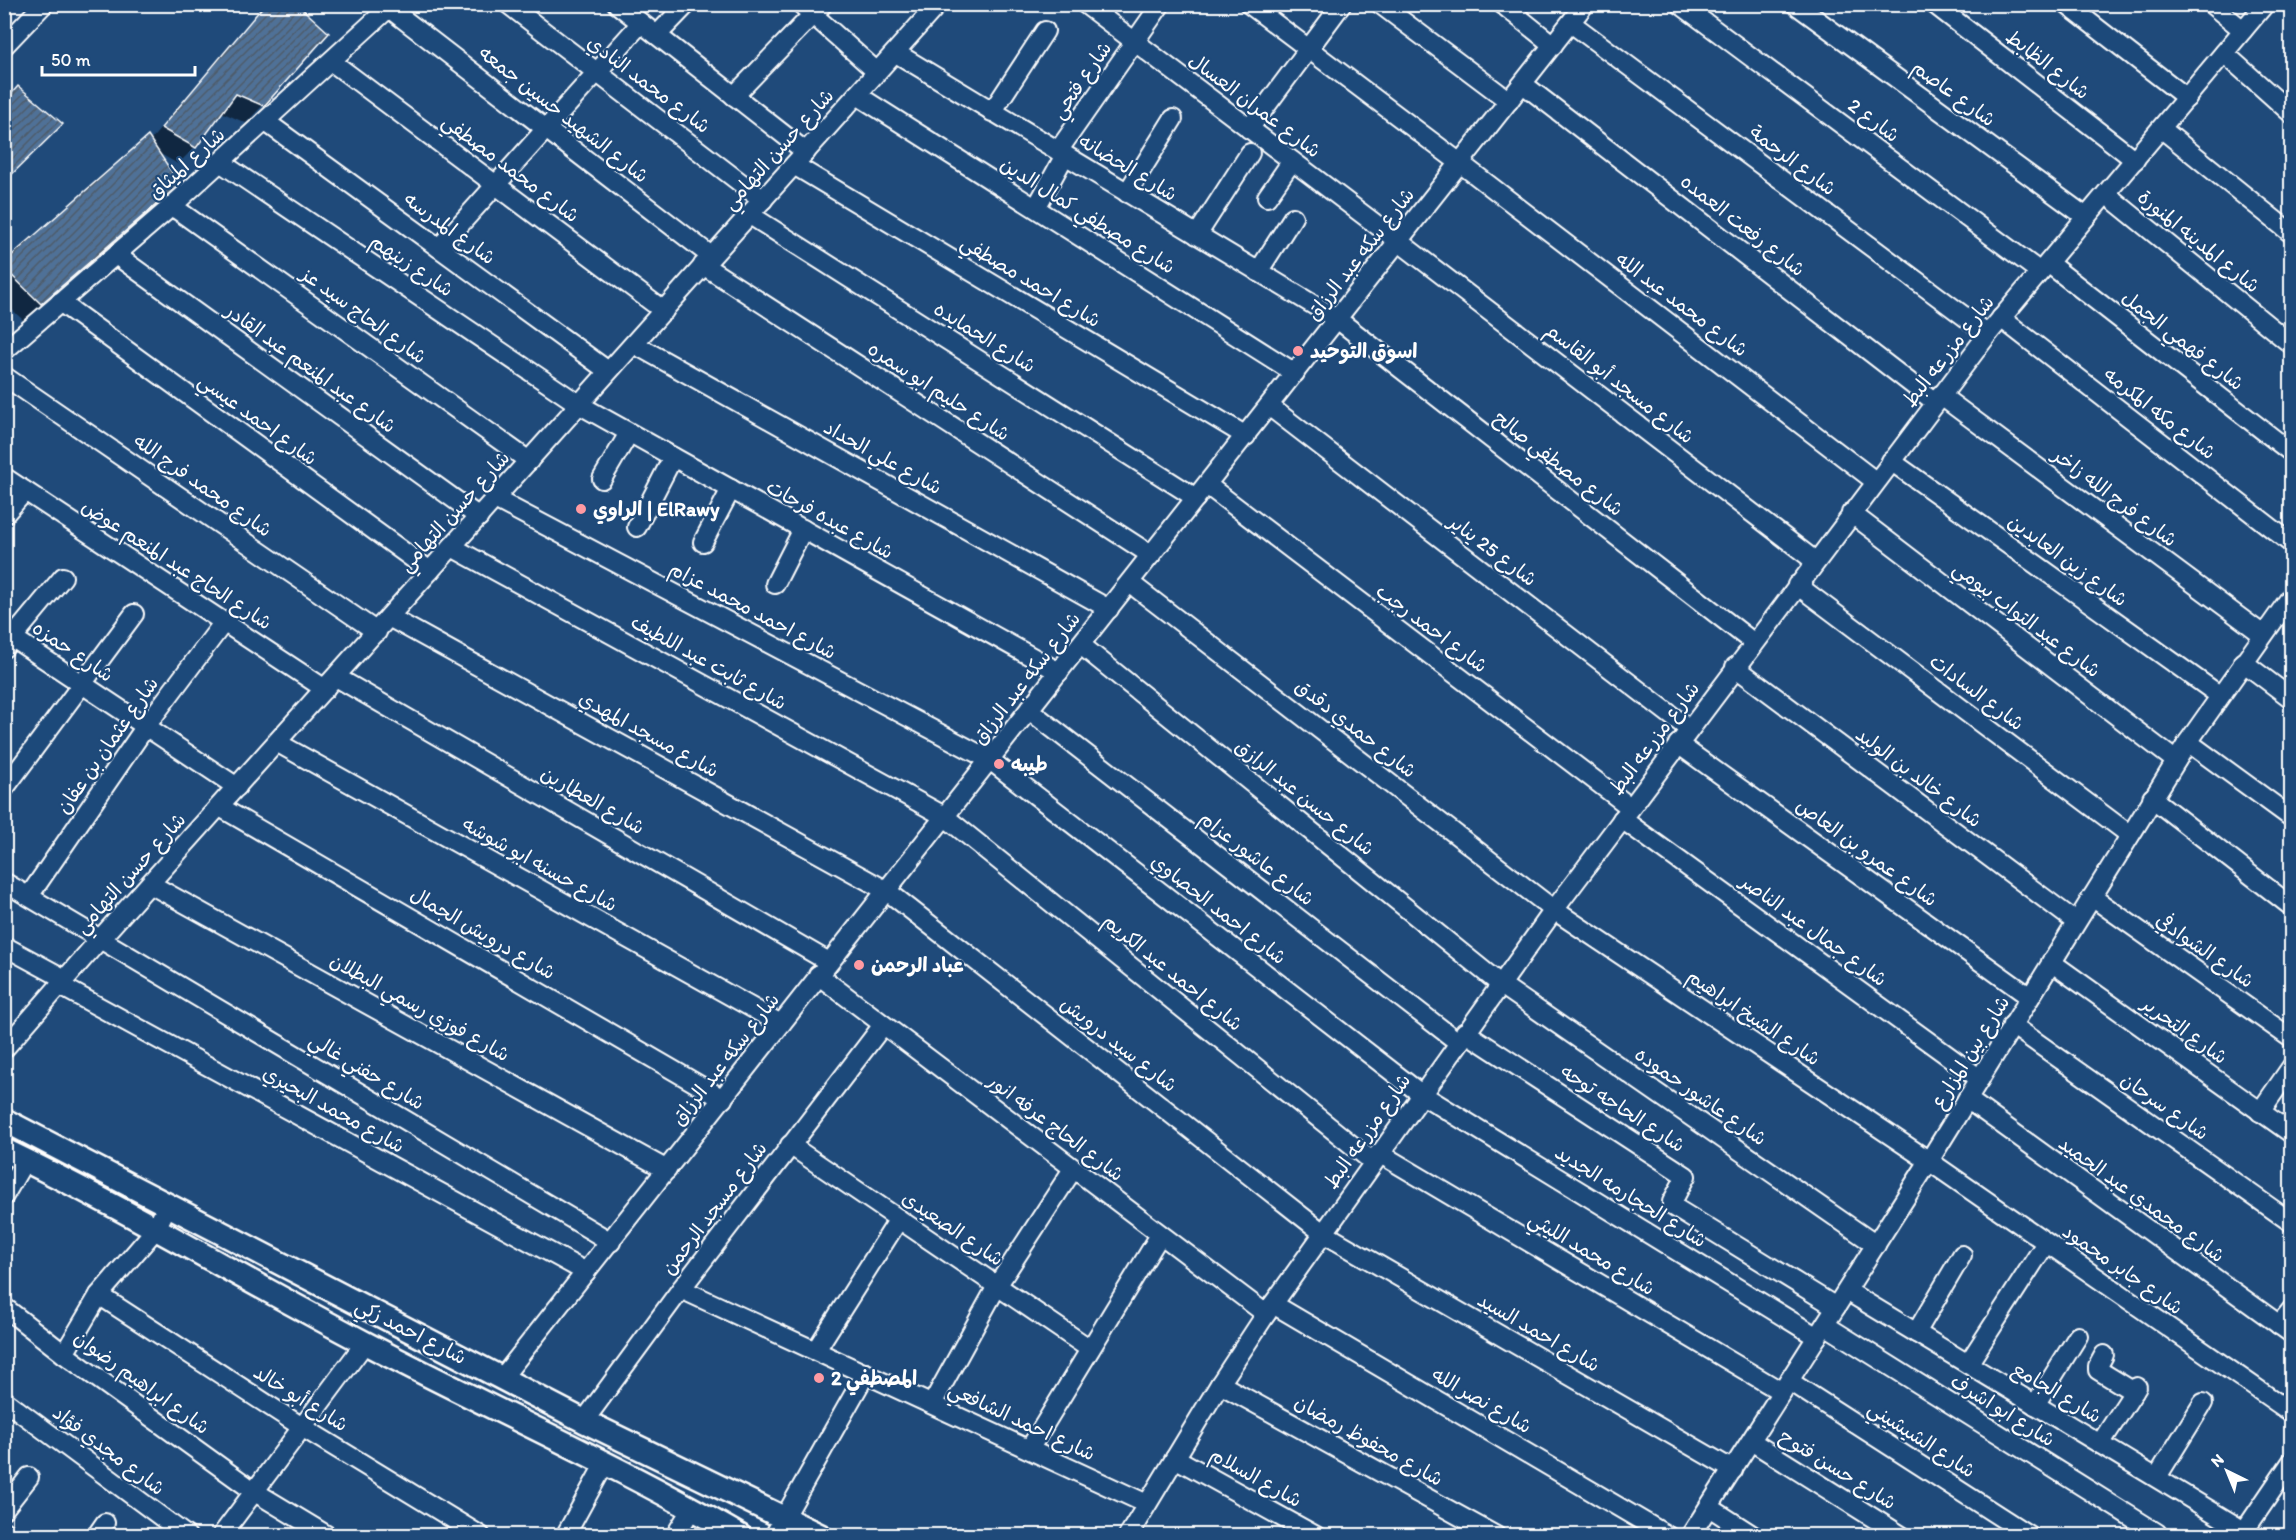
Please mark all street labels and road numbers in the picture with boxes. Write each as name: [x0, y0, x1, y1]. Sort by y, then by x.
street label: شارع الظابط: [2000, 24, 2095, 106]
street label: شارع محمد النادي: [581, 30, 715, 140]
street label: شارع فتحي: [1046, 37, 1121, 127]
street label: شارع الشهيد حسين جمعه: [473, 40, 654, 189]
street label: شارع عمران العسال: [1183, 47, 1326, 164]
street label: شارع عاصم: [1906, 55, 2001, 134]
street label: شارع حسن التهامي: [717, 83, 843, 219]
street label: شارع 2: [1842, 93, 1905, 149]
street label: شارع محمد مصطفي: [434, 109, 584, 232]
street label: شارع الرحمة: [1744, 120, 1841, 202]
street label: شارع الميثاق: [142, 122, 231, 205]
street label: شارع الحضانه: [1073, 128, 1182, 208]
street label: شارع مصطفي كمال الدين: [993, 151, 1180, 284]
street label: شارع رفعت العمده: [1675, 169, 1810, 283]
street label: شارع سكه عبد الرزاق: [1301, 183, 1421, 326]
street label: شارع المدينه المنورة: [2132, 184, 2265, 299]
street label: شارع المدرسه: [398, 187, 501, 271]
street label: شارع زينهم: [364, 228, 458, 304]
street label: شارع احمد مصطفي: [954, 230, 1105, 337]
street label: شارع محمد عبد الله: [1610, 246, 1753, 363]
street label: شارع الحاج سيد عز: [294, 260, 432, 370]
street label: شارع فهمي الجمل: [2113, 285, 2249, 400]
street label: شارع مزرعه البط: [1897, 290, 2001, 413]
street label: شارع الحمايده: [929, 296, 1040, 380]
street label: شارع عبد المنعم عبد القادر: [218, 297, 401, 440]
street label: شارع مسجد أبو القاسم: [1538, 317, 1699, 452]
street label: شارع حليم ابو سمره: [862, 336, 1015, 448]
street label: شارع مكه المكرمه: [2098, 362, 2221, 466]
street label: شارع احمد عيسي: [190, 368, 322, 475]
street label: شارع مصطفي صالح: [1486, 405, 1628, 526]
street label: شارع علي الحداد: [817, 415, 946, 505]
street label: شارع محمد فرج الله: [128, 428, 277, 543]
street label: شارع فرج الله زاخر: [2045, 441, 2182, 553]
street label: شارع حسن التهامي: [393, 445, 519, 581]
street label: شارع عبده فرحات: [761, 474, 898, 566]
street label: شارع الحاج عبد المنعم عوض: [76, 493, 277, 637]
street label: شارع 25 يناير: [1441, 508, 1542, 593]
street label: شارع زين العابدين: [2002, 509, 2132, 613]
street label: شارع احمد محمد عزام: [664, 556, 841, 667]
street label: شارع عبد التواب بيومي: [1945, 556, 2106, 687]
street label: شارع احمد رجب: [1370, 578, 1492, 679]
street label: شارع سكه عبد الرزاق: [967, 607, 1087, 750]
street label: شارع ثابت عبد اللطيف: [626, 609, 791, 717]
street label: شارع حمزه: [27, 615, 118, 688]
street label: شارع السادات: [1924, 649, 2029, 737]
street label: شارع عثمان بن عفان: [51, 672, 165, 819]
street label: شارع حمدي دقدق: [1289, 673, 1421, 785]
street label: شارع مزرعه البط: [1604, 677, 1706, 800]
street label: شارع مسجد المهدي: [573, 686, 723, 785]
street label: شارع خالد بن الوليد: [1850, 722, 1987, 834]
street label: شارع حسن عبد الرازق: [1229, 734, 1379, 862]
street label: شارع العطارين: [536, 761, 649, 841]
street label: شارع عمرو بن العاص: [1790, 793, 1942, 913]
street label: شارع عاشور عزام: [1193, 806, 1319, 913]
street label: شارع حسن التهامي: [69, 807, 195, 943]
street label: شارع حسنه ابو شوشه: [457, 811, 622, 918]
street label: شارع احمد الحصاوي: [1145, 849, 1292, 972]
street label: شارع جمال عبد الناصر: [1733, 868, 1892, 993]
street label: شارع درويش الجمال: [405, 882, 560, 986]
street label: شارع الشوادفي: [2150, 907, 2259, 994]
street label: شارع احمد عبد الكريم: [1096, 908, 1248, 1038]
street label: شارع فوزي رسمي البطلان: [323, 948, 514, 1072]
street label: شارع الشيخ ابراهيم: [1681, 964, 1825, 1073]
street label: شارع سكه عبد الرزاق: [666, 988, 786, 1131]
street label: شارع التحرير: [2135, 990, 2232, 1071]
street label: شارع سيد درويش: [1055, 991, 1182, 1099]
street label: شارع بين المزارع: [1926, 991, 2016, 1114]
street label: شارع حفني غالي: [302, 1027, 429, 1120]
street label: شارع عاشور حموده: [1629, 1042, 1772, 1152]
street label: شارع الحاجه توحه: [1555, 1059, 1690, 1159]
street label: شارع محمد البحيري: [257, 1060, 409, 1161]
street label: شارع الحاج عرفه انور: [981, 1067, 1129, 1188]
street label: شارع سرحان: [2115, 1067, 2214, 1147]
street label: شارع مزرعه البط: [1318, 1069, 1417, 1194]
street label: شارع محمدي عبد الحميد: [2052, 1131, 2230, 1270]
street label: شارع مسجد الرحمن: [656, 1137, 774, 1281]
street label: شارع الحجارمه الجديد: [1550, 1140, 1711, 1254]
street label: شارع الصعيدى: [896, 1185, 1008, 1272]
street label: شارع محمد الليثي: [1521, 1206, 1660, 1305]
street label: شارع جابر محمود: [2057, 1219, 2188, 1321]
street label: شارع احمد السيد: [1473, 1287, 1604, 1378]
street label: شارع احمد زكي: [349, 1293, 471, 1375]
street label: شارع ابراهيم رضوان: [68, 1325, 214, 1442]
street label: شارع الجامع: [2006, 1356, 2106, 1431]
street label: شارع أبو خالد: [248, 1359, 353, 1438]
street label: شارع نصر الله: [1427, 1362, 1536, 1440]
street label: شارع ابو اشرف: [1945, 1368, 2060, 1453]
street label: شارع احمد الشافعي: [942, 1376, 1099, 1471]
street label: شارع محفوظ رمضان: [1290, 1389, 1448, 1493]
street label: شارع الشيشيني: [1861, 1395, 1980, 1488]
street label: شارع مجدي فؤاد: [46, 1400, 170, 1502]
street label: شارع حسن فتوح: [1774, 1423, 1901, 1516]
street label: شارع السلام: [1204, 1442, 1306, 1515]

